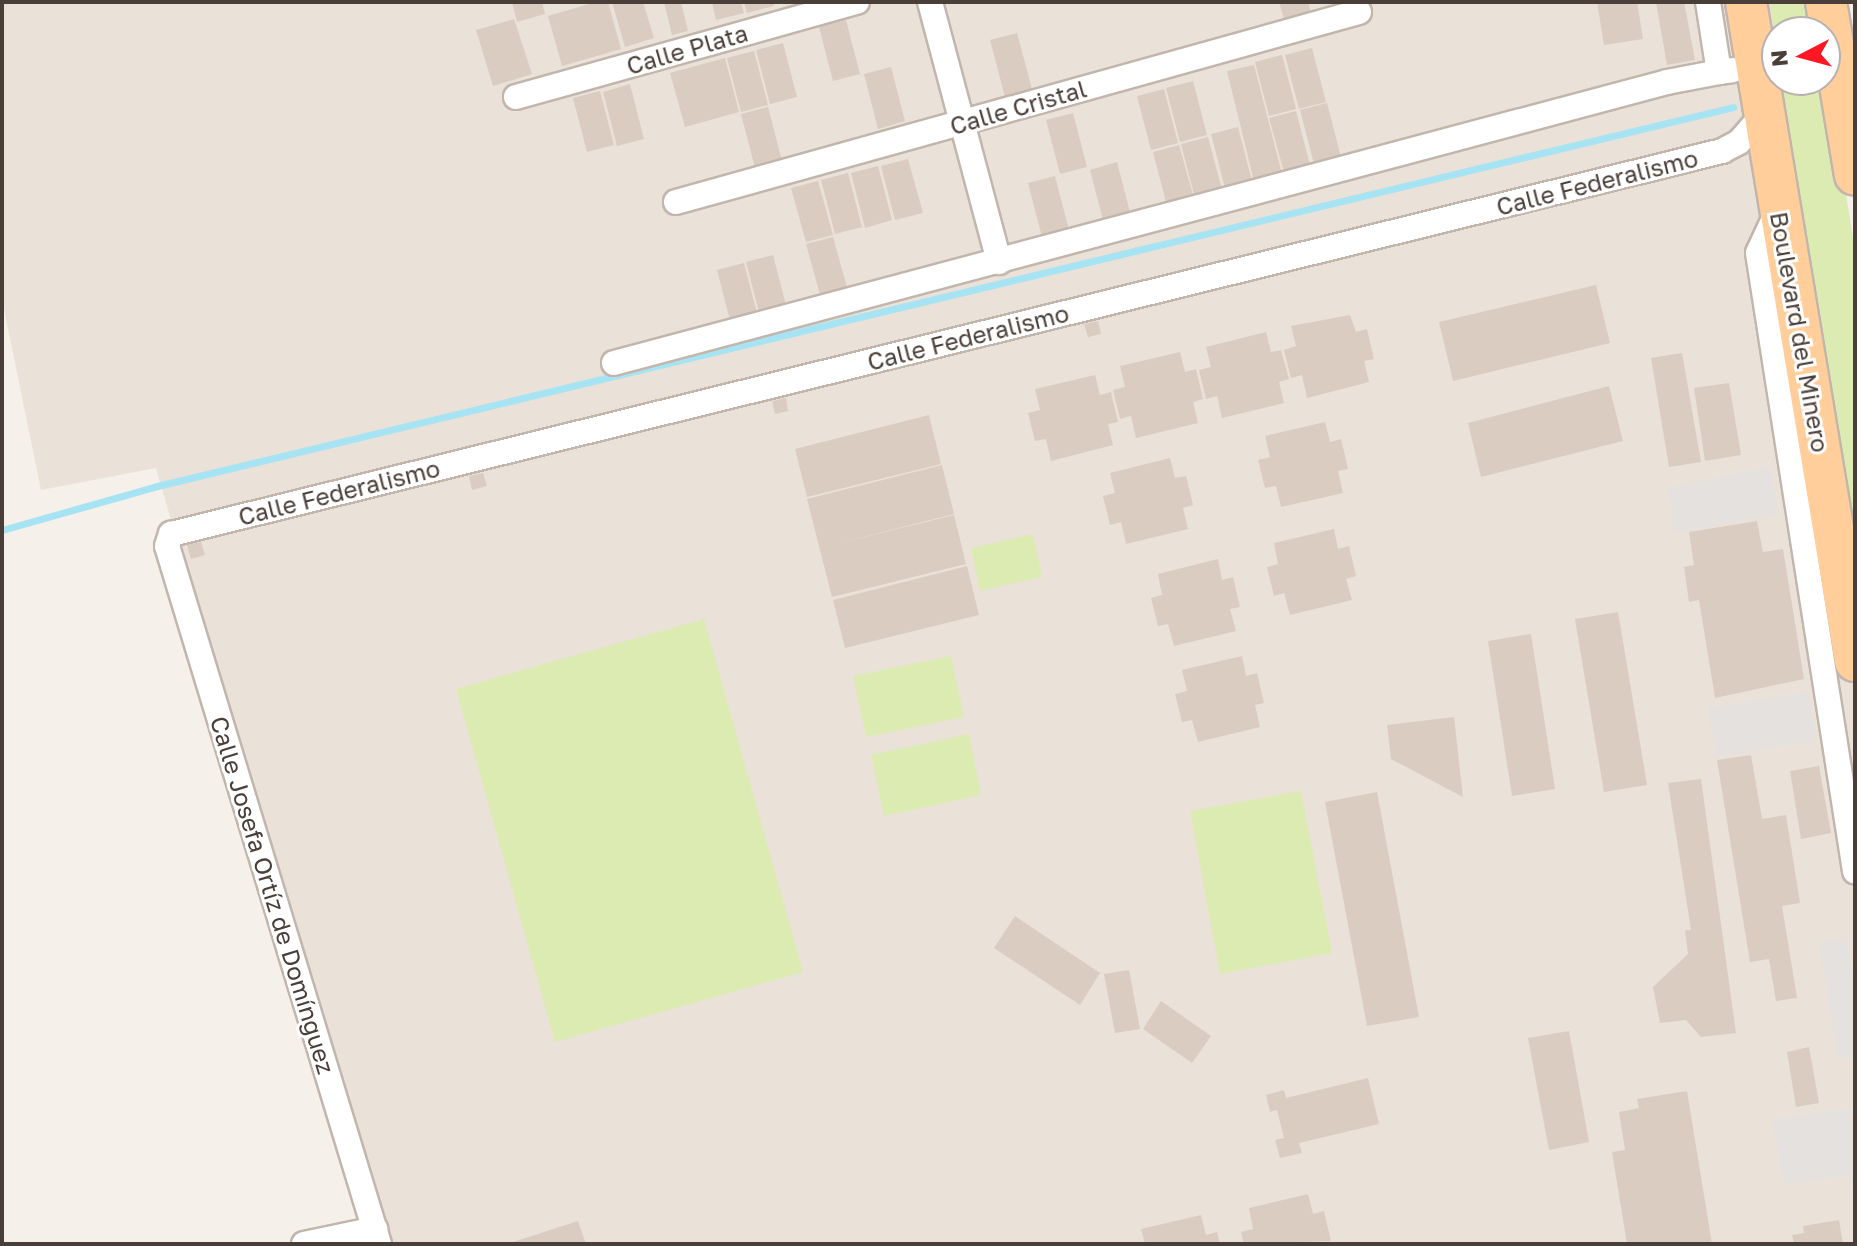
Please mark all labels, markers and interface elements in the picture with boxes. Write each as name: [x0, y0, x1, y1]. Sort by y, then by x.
north arrow: [1761, 16, 1841, 96]
street label: Calle Plata: [623, 18, 751, 80]
text: N: [1764, 49, 1793, 68]
street label: Calle Cristal: [946, 74, 1090, 140]
street label: Calle Federalismo: [1493, 143, 1701, 221]
street label: Boulevard del Minero: [1765, 210, 1835, 454]
street label: Calle Federalismo: [864, 298, 1072, 376]
street label: Calle Federalismo: [235, 453, 443, 531]
street label: Calle Josefa Ortíz de Domínguez: [205, 713, 341, 1077]

